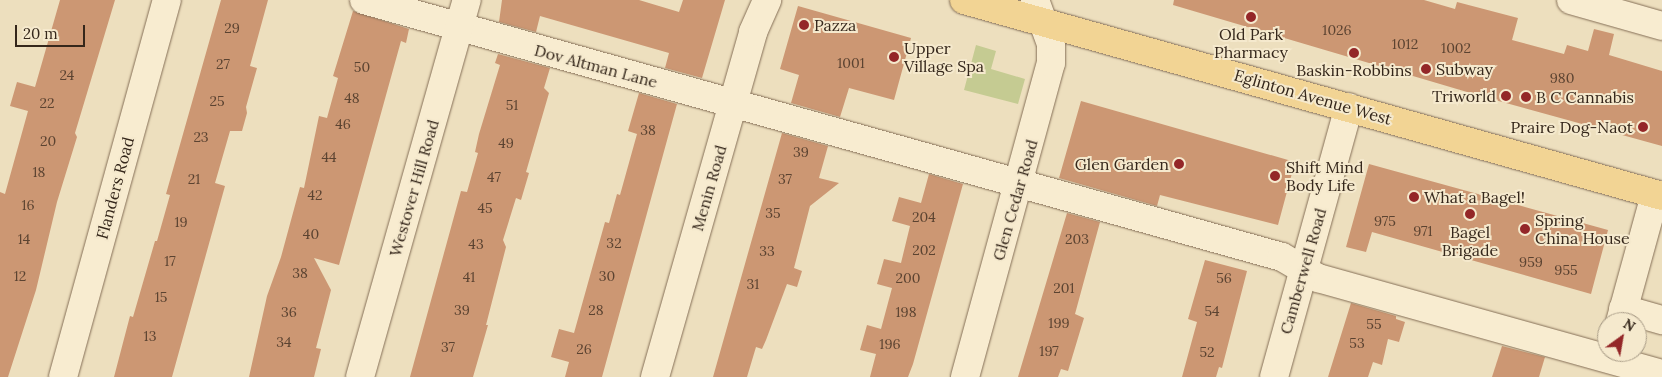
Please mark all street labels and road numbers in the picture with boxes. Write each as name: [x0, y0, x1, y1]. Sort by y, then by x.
street label: Dov Altman Lane: [532, 40, 660, 92]
street label: Eglinton Avenue West: [1232, 65, 1394, 129]
street label: Westover Hill Road: [385, 117, 443, 259]
street label: Flanders Road: [92, 135, 138, 241]
street label: Glen Cedar Road: [989, 137, 1041, 263]
street label: Menin Road: [688, 143, 730, 233]
street label: Camberwell Road: [1276, 206, 1330, 336]

